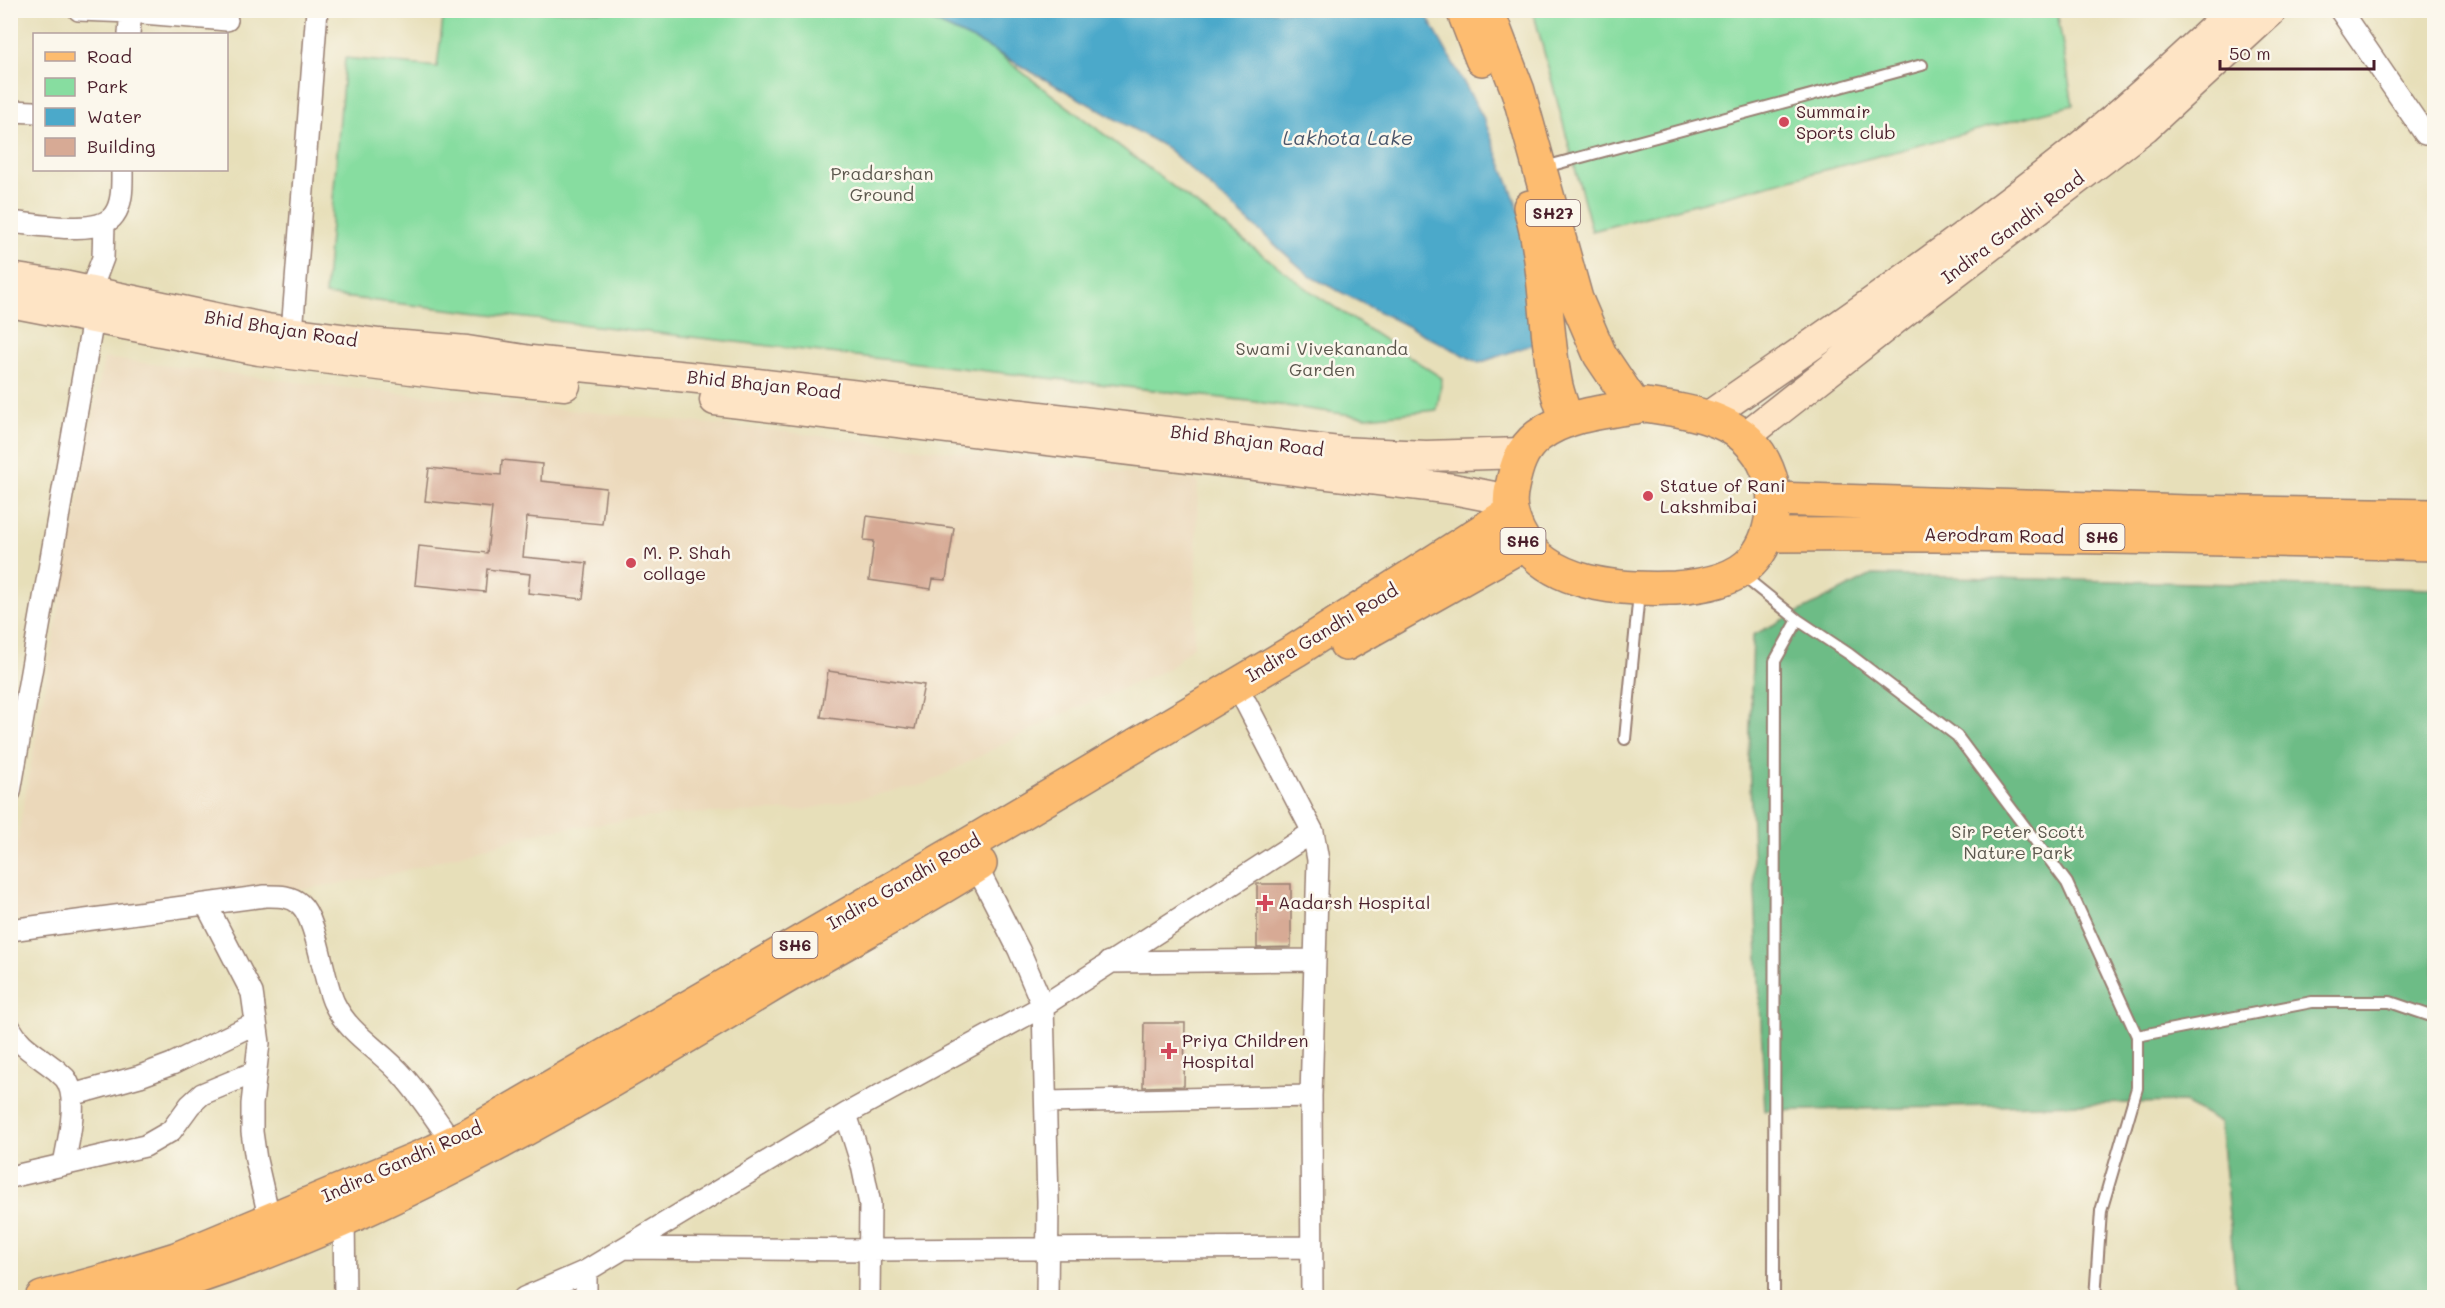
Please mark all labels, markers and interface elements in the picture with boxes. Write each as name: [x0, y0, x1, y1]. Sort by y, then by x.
legend: [33, 33, 228, 171]
scale bar: [2220, 33, 2374, 71]
text: 50 m: [2229, 41, 2271, 65]
text: Road: [87, 44, 132, 68]
text: Park: [87, 74, 128, 98]
place label: Summair Sports club: [1796, 99, 1896, 144]
text: Water: [87, 104, 142, 128]
marker: Summair Sports club: [1777, 115, 1791, 129]
water label: Lakhota Lake: [1283, 124, 1413, 150]
text: Building: [87, 134, 155, 158]
park label: Pradarshan Ground: [831, 161, 934, 206]
street label: Indira Gandhi Road: [1936, 166, 2089, 289]
road number: SH27: [1526, 200, 1580, 226]
street label: Bhid Bhajan Road: [203, 304, 359, 352]
park label: Swami Vivekananda Garden: [1235, 336, 1409, 381]
street label: Bhid Bhajan Road: [686, 364, 842, 404]
street label: Bhid Bhajan Road: [1169, 419, 1325, 461]
place label: Statue of Rani Lakshmibai: [1660, 473, 1786, 518]
marker: Statue of Rani Lakshmibai: [1641, 489, 1655, 503]
street label: Aerodram Road: [1924, 522, 2064, 548]
road number: SH6: [2080, 524, 2124, 550]
road number: SH6: [1500, 528, 1546, 554]
place label: M. P. Shah collage: [643, 540, 730, 585]
marker: M. P. Shah collage: [624, 556, 638, 570]
street label: Indira Gandhi Road: [1241, 577, 1402, 687]
park label: Sir Peter Scott Nature Park: [1951, 819, 2085, 864]
street label: Indira Gandhi Road: [823, 827, 984, 935]
place label: Aadarsh Hospital: [1278, 890, 1431, 914]
marker: Aadarsh Hospital: [1256, 894, 1274, 912]
road number: SH6: [772, 932, 818, 958]
place label: Priya Children Hospital: [1182, 1028, 1309, 1073]
marker: Priya Children Hospital: [1160, 1042, 1178, 1060]
street label: Indira Gandhi Road: [318, 1115, 485, 1207]

